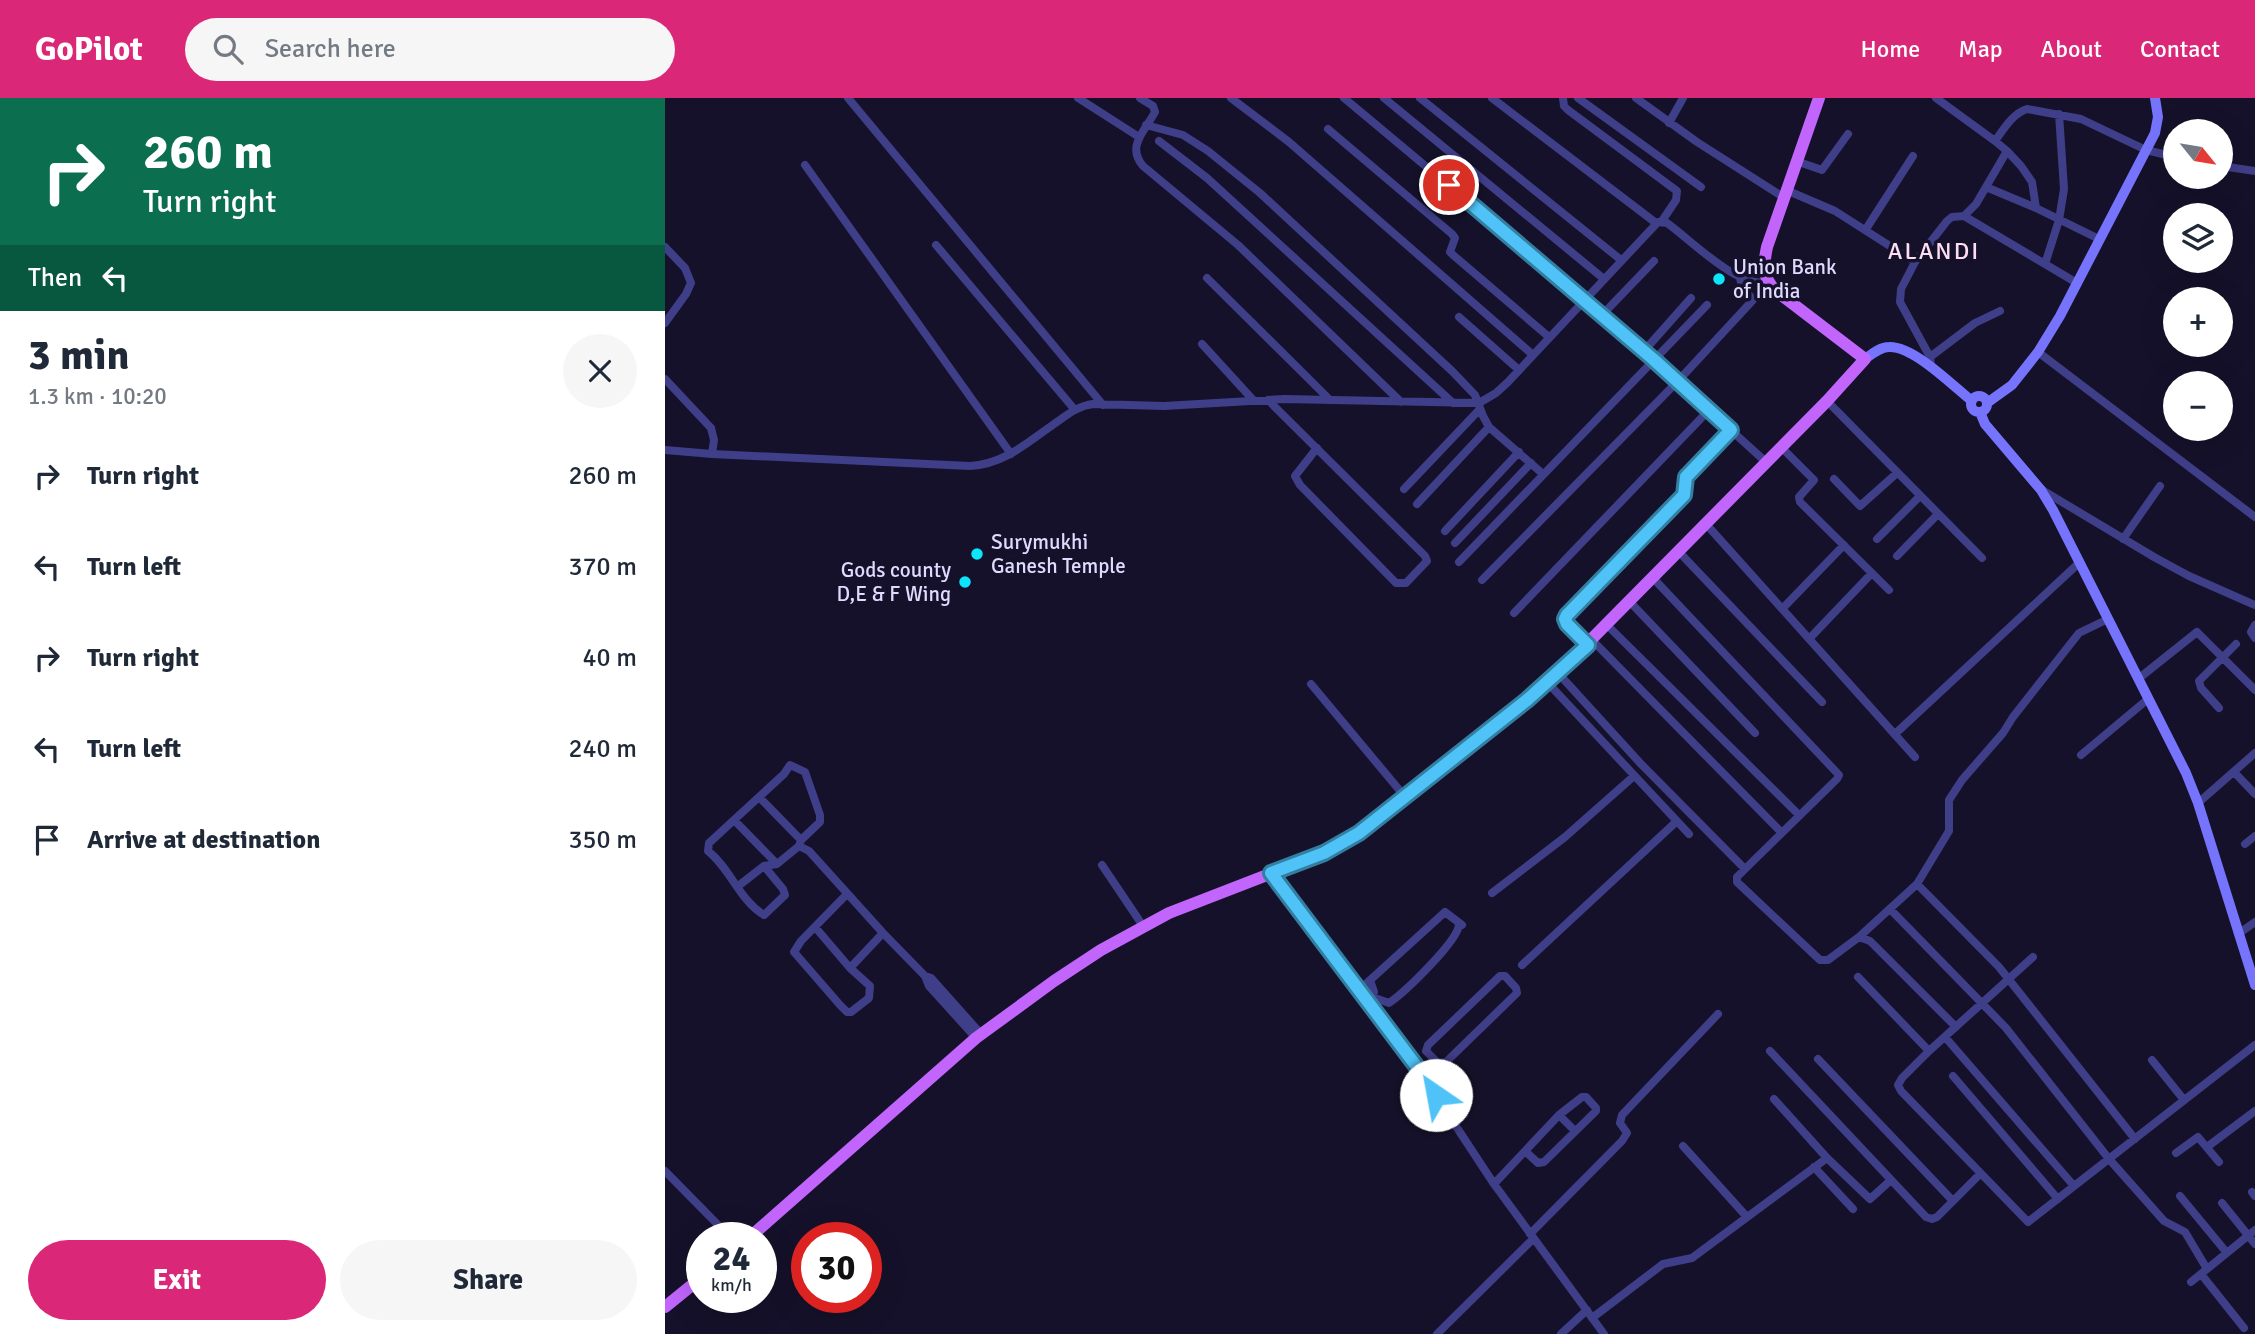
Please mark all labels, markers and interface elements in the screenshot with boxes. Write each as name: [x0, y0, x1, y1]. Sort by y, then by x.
search box: [185, 18, 675, 81]
text: GoPilot: [35, 29, 143, 70]
icon: search: [209, 30, 247, 68]
text: Search here: [265, 33, 396, 65]
text: Home: [1860, 34, 1920, 64]
text: Map: [1958, 34, 2003, 64]
text: About: [2041, 34, 2102, 64]
text: Contact: [2140, 34, 2220, 64]
north arrow: [2163, 119, 2233, 189]
map controls: [2163, 119, 2233, 441]
text: 260 m: [143, 122, 273, 182]
icon: right: [28, 126, 119, 217]
pin: [1419, 155, 1479, 215]
icon: arrive: [1430, 166, 1468, 204]
text: Turn right: [143, 182, 276, 221]
button: layers: [2163, 203, 2233, 273]
district label: ALANDI: [1888, 236, 1980, 266]
place label: Union Bank of India: [1733, 254, 1837, 304]
icon: left: [96, 259, 134, 297]
text: Then: [28, 262, 82, 294]
marker: Union Bank of India: [1711, 271, 1727, 287]
button: +: [2163, 287, 2233, 357]
text: 3 min: [28, 330, 129, 381]
button: close: [563, 334, 637, 408]
button: −: [2163, 371, 2233, 441]
text: 1.3 km · 10:20: [28, 382, 167, 411]
icon: right: [28, 457, 66, 495]
text: Turn right: [87, 460, 199, 492]
text: 260 m: [568, 460, 637, 492]
place label: Surymukhi Ganesh Temple: [991, 529, 1126, 579]
marker: Surymukhi Ganesh Temple: [969, 546, 985, 562]
icon: left: [28, 548, 66, 586]
text: Turn left: [87, 551, 181, 583]
text: 370 m: [568, 551, 637, 583]
place label: Gods county D,E & F Wing: [836, 557, 951, 607]
marker: Gods county D,E & F Wing: [957, 574, 973, 590]
icon: right: [28, 639, 66, 677]
text: Turn right: [87, 642, 199, 674]
text: 40 m: [582, 642, 637, 674]
icon: left: [28, 730, 66, 768]
text: Turn left: [87, 733, 181, 765]
text: 240 m: [568, 733, 637, 765]
icon: arrive: [28, 821, 66, 859]
text: Arrive at destination: [87, 824, 320, 856]
text: 350 m: [568, 824, 637, 856]
position arrow: [1399, 1058, 1473, 1132]
speed limit sign: 30: [791, 1222, 882, 1313]
text: 24: [713, 1237, 750, 1280]
button: Exit: [28, 1240, 326, 1320]
button: Share: [340, 1240, 637, 1320]
text: km/h: [711, 1274, 752, 1296]

